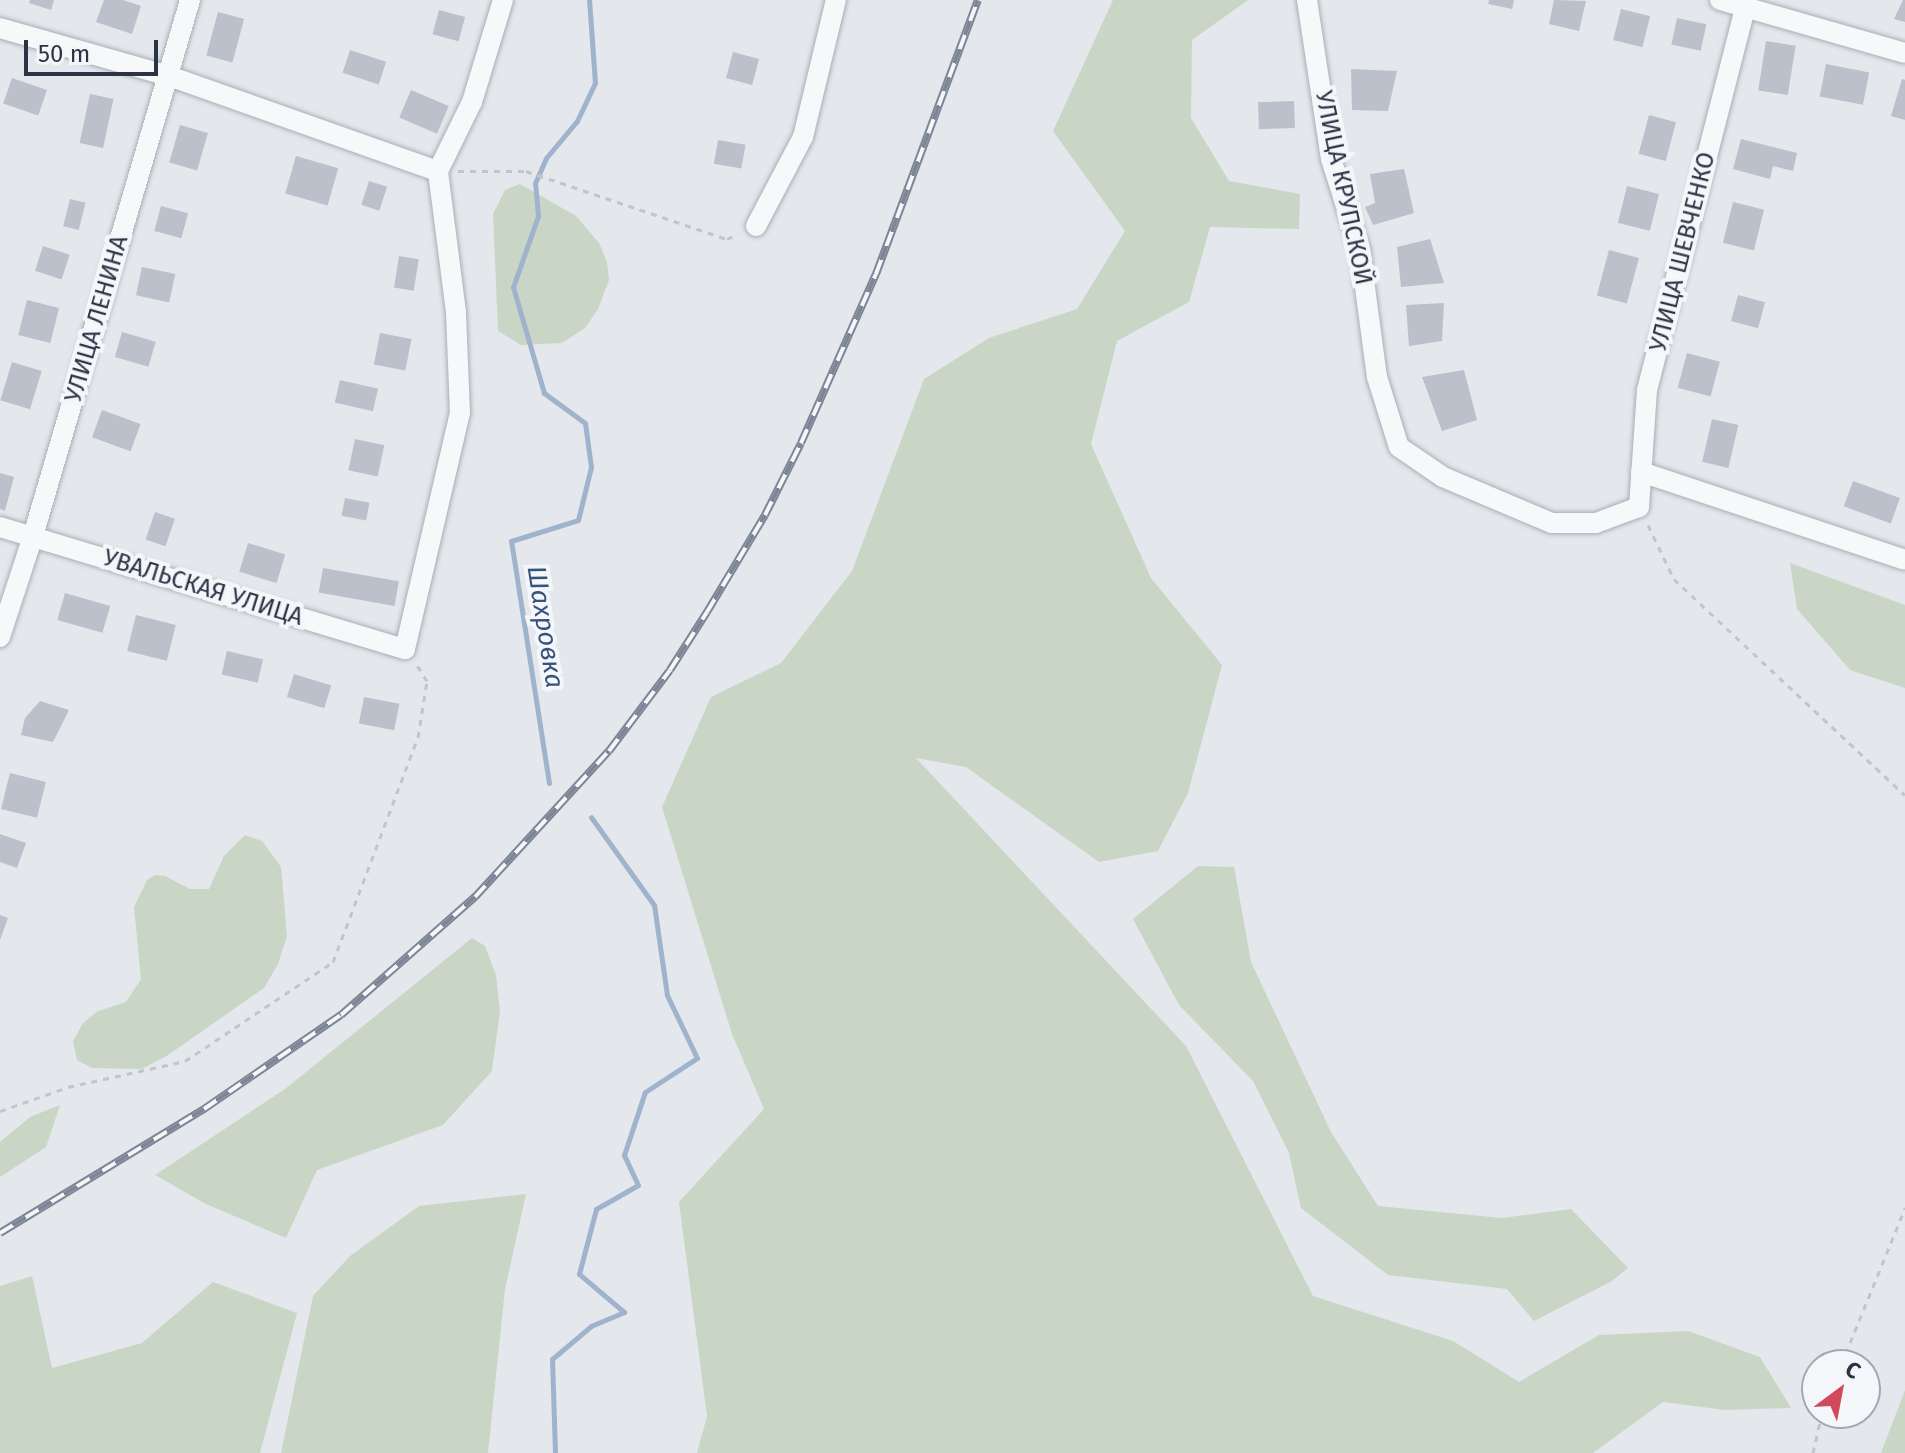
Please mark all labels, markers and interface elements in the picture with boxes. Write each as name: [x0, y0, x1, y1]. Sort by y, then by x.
scale bar: [28, 24, 162, 74]
text: 50 m: [38, 40, 90, 68]
street label: УЛИЦА КРУПСКОЙ: [1308, 88, 1378, 288]
street label: УЛИЦА ШЕВЧЕНКО: [1644, 149, 1722, 355]
street label: УЛИЦА ЛЕНИНА: [59, 232, 135, 406]
street label: УВАЛЬСКАЯ УЛИЦА: [100, 544, 306, 632]
water label: Шахровка: [520, 564, 570, 690]
north arrow: [1801, 1349, 1881, 1429]
text: С: [1840, 1355, 1865, 1385]

